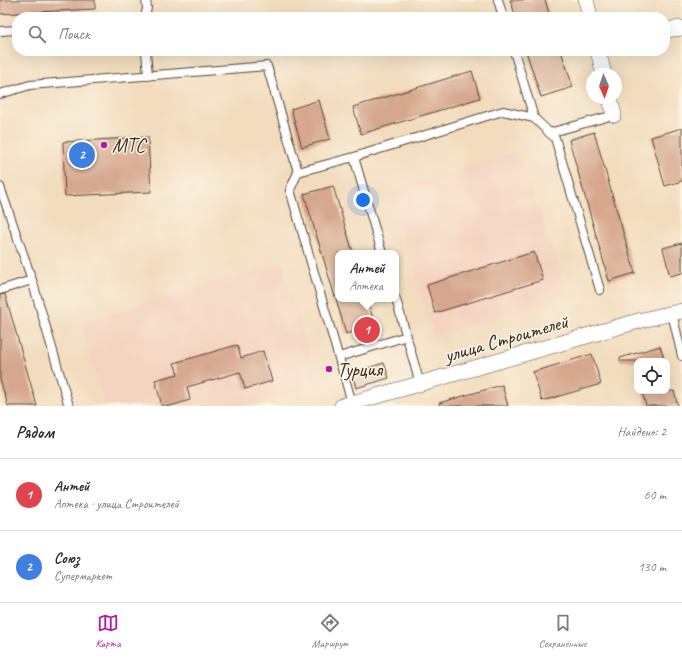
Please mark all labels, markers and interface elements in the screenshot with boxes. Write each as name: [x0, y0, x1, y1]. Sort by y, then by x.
search box: [12, 12, 670, 56]
icon: search: [26, 23, 48, 45]
text: Поиск: [58, 25, 90, 44]
north arrow: [586, 68, 622, 104]
place label: МТС: [112, 133, 148, 158]
pin: 2: [69, 140, 95, 170]
marker: МТС: [99, 140, 109, 150]
your location: [353, 190, 373, 210]
popup: [335, 250, 399, 302]
text: Антей: [349, 259, 385, 278]
text: Аптека: [349, 278, 383, 294]
street label: улица Строителей: [440, 308, 572, 368]
pin: 1: [354, 315, 380, 345]
place label: Турция: [337, 357, 384, 382]
map controls: [634, 358, 670, 394]
button: locate: [634, 358, 670, 394]
marker: Турция: [324, 364, 334, 374]
text: Рядом: [16, 422, 54, 443]
text: Найдено: 2: [618, 424, 666, 440]
text: Антей: [54, 477, 89, 496]
text: 1: [26, 487, 32, 503]
text: 60 m: [644, 487, 666, 503]
text: Аптека · улица Строителей: [54, 496, 179, 512]
text: Союз: [54, 549, 80, 568]
text: 2: [26, 559, 32, 575]
text: 130 m: [638, 559, 666, 575]
text: Супермаркет: [54, 568, 112, 584]
tab: Карта: [95, 612, 121, 650]
tab: Маршрут: [312, 612, 348, 650]
tab: Сохранённые: [539, 612, 587, 650]

